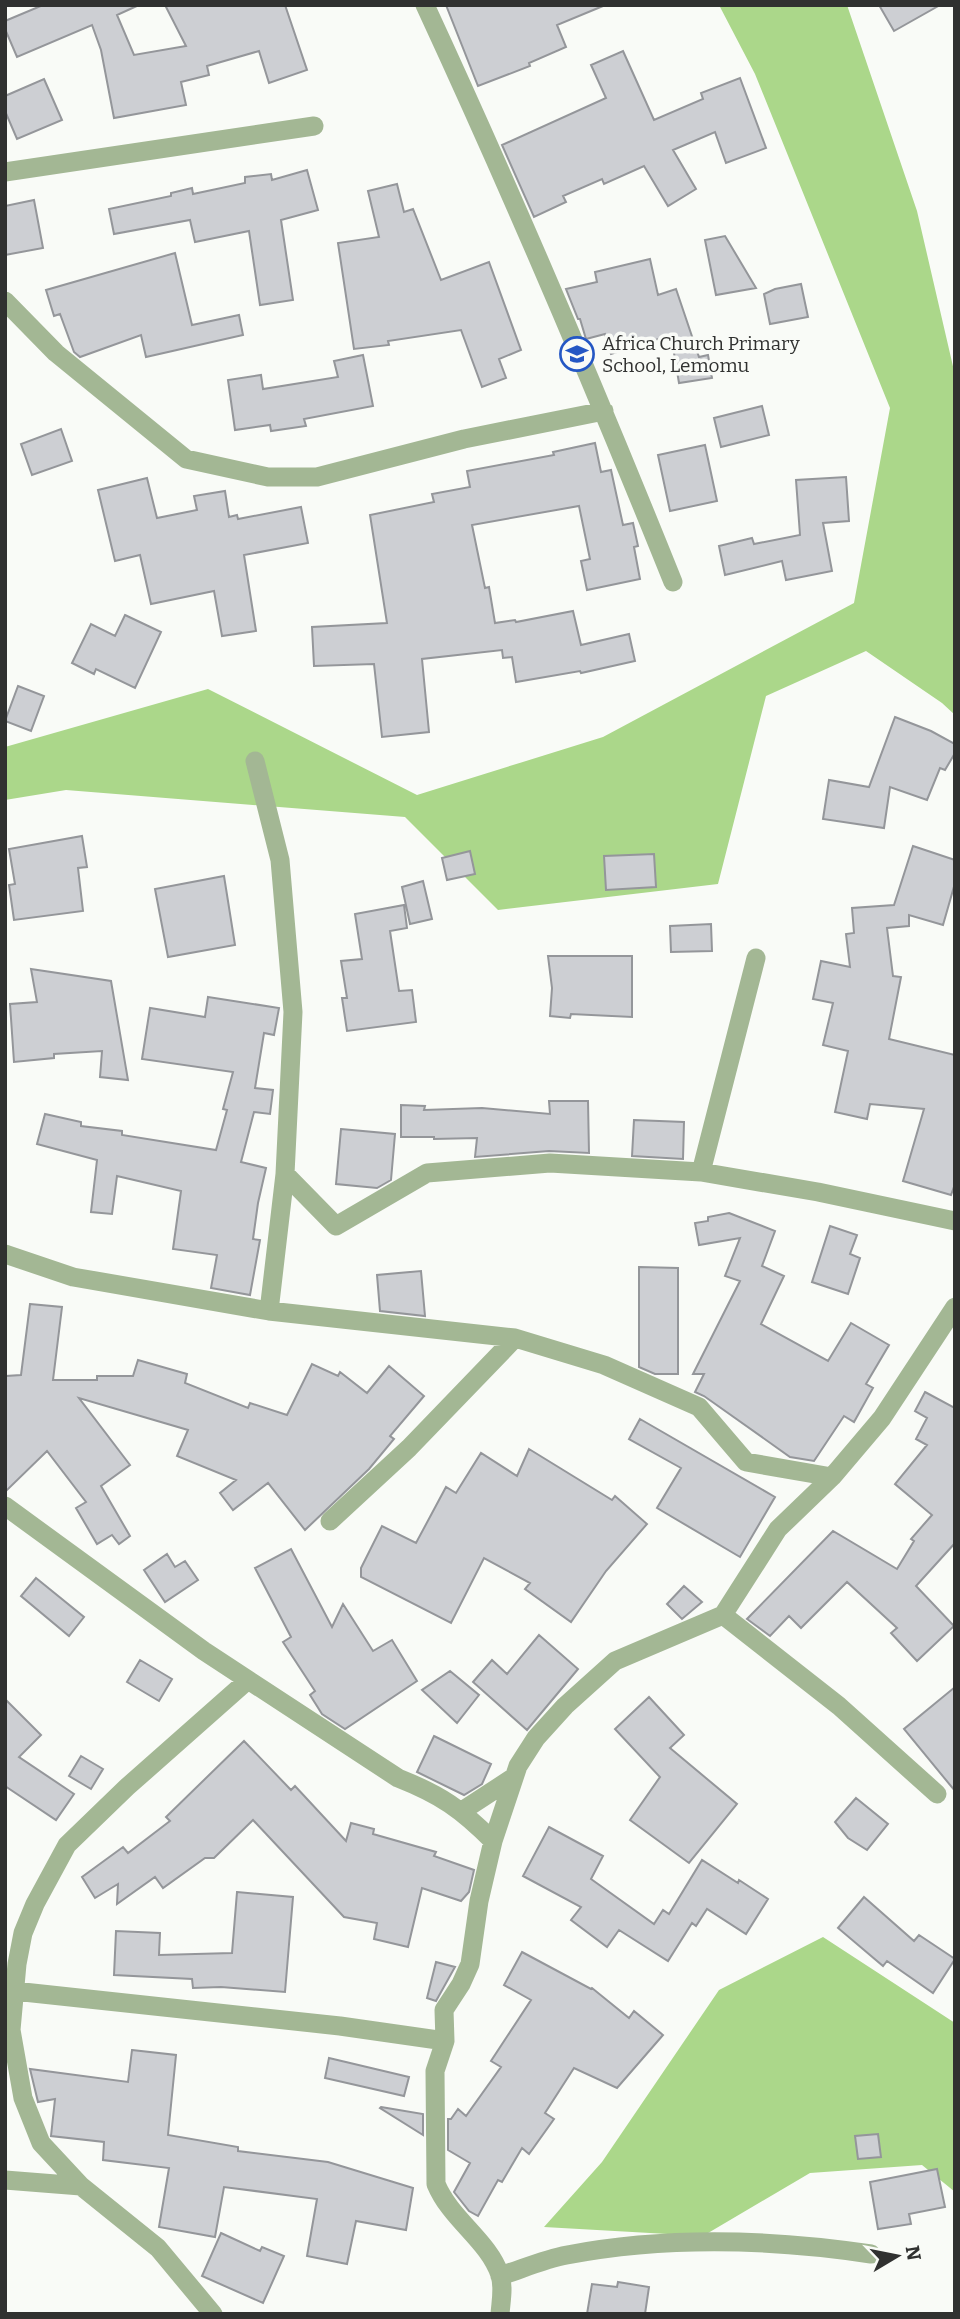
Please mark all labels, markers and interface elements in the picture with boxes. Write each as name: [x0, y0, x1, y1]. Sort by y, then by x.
place label: Africa Church Primary School, Lemomu: [602, 332, 801, 377]
school or university icon: Africa Church Primary School, Lemomu: [558, 335, 596, 373]
north arrow: [862, 2221, 932, 2291]
text: N: [901, 2244, 926, 2263]

